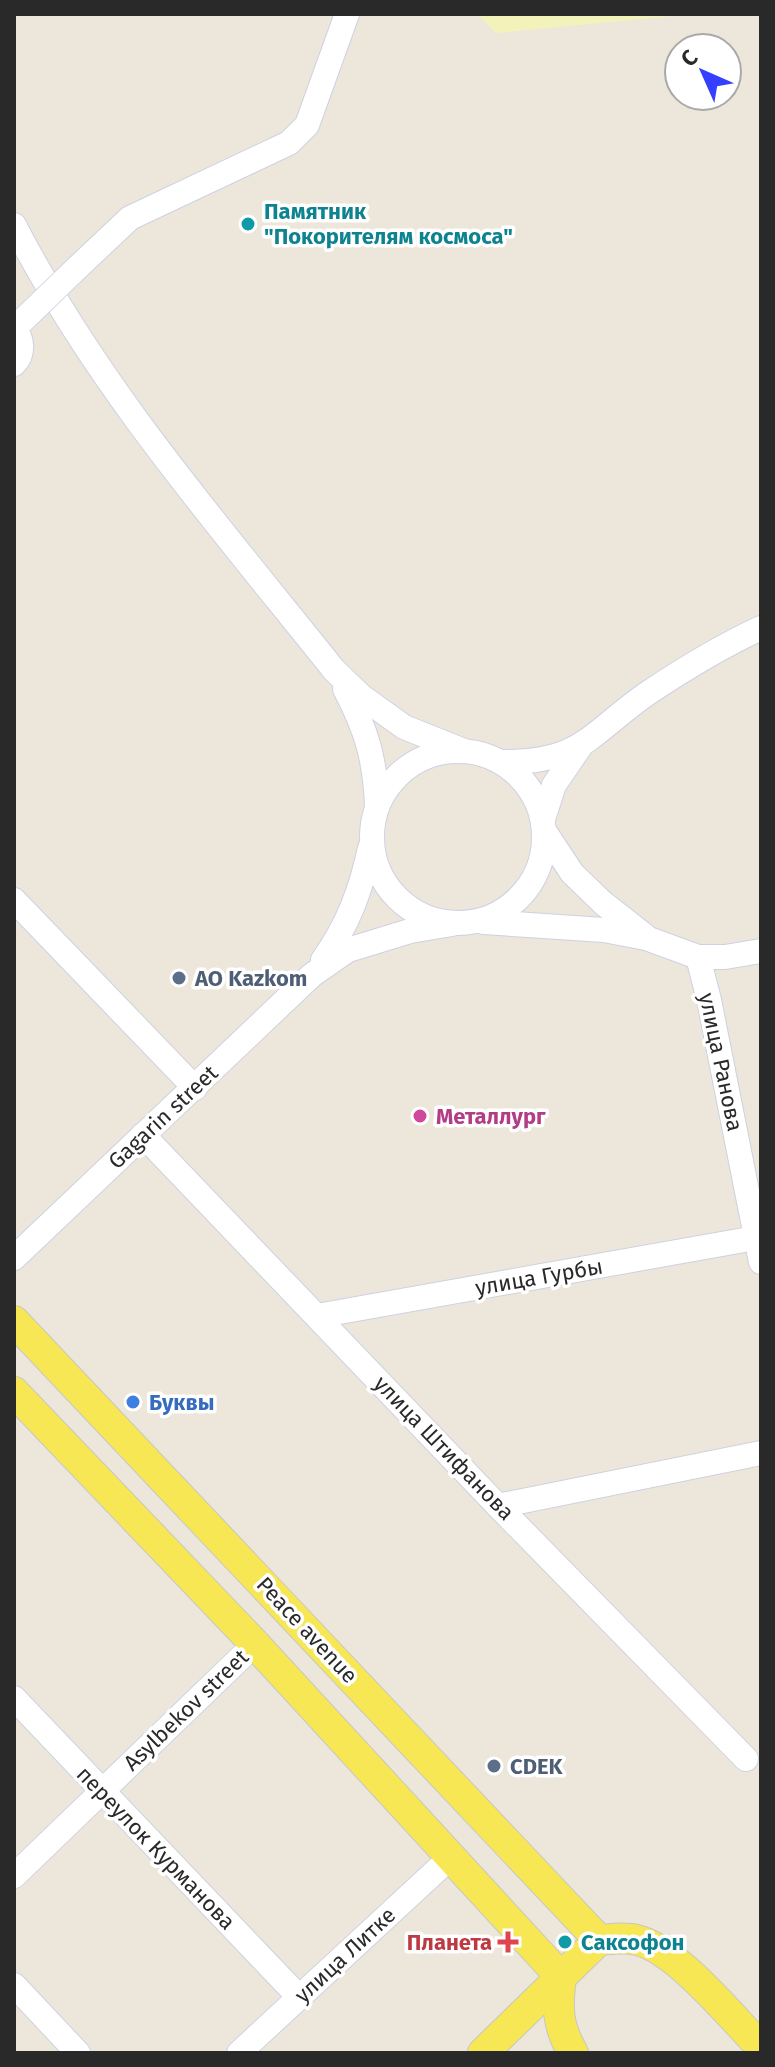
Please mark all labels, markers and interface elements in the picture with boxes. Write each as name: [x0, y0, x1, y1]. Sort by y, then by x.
north arrow: [663, 32, 743, 112]
text: С: [675, 44, 703, 72]
place label: Памятник "Покорителям космоса": [264, 198, 513, 250]
marker: Памятник "Покорителям космоса": [239, 215, 257, 233]
place label: AO Kazkom: [194, 965, 307, 992]
marker: AO Kazkom: [170, 969, 188, 987]
street label: улица Ранова: [693, 990, 749, 1134]
street label: Gagarin street: [103, 1059, 223, 1175]
place label: Металлург: [436, 1103, 546, 1130]
marker: Металлург: [411, 1107, 429, 1125]
street label: улица Гурбы: [473, 1252, 605, 1302]
street label: улица Штифанова: [368, 1370, 520, 1526]
place label: Буквы: [149, 1389, 214, 1416]
marker: Буквы: [124, 1393, 142, 1411]
street label: Peace avenue: [251, 1571, 363, 1689]
street label: Asylbekov street: [118, 1644, 254, 1776]
place label: CDEK: [510, 1753, 564, 1780]
marker: CDEK: [485, 1757, 503, 1775]
street label: переулок Курманова: [71, 1761, 241, 1935]
street label: улица Литке: [289, 1901, 401, 2009]
place label: Планета: [407, 1929, 492, 1956]
place label: Саксофон: [581, 1929, 684, 1956]
marker: Планета: [499, 1933, 517, 1951]
marker: Саксофон: [556, 1933, 574, 1951]

